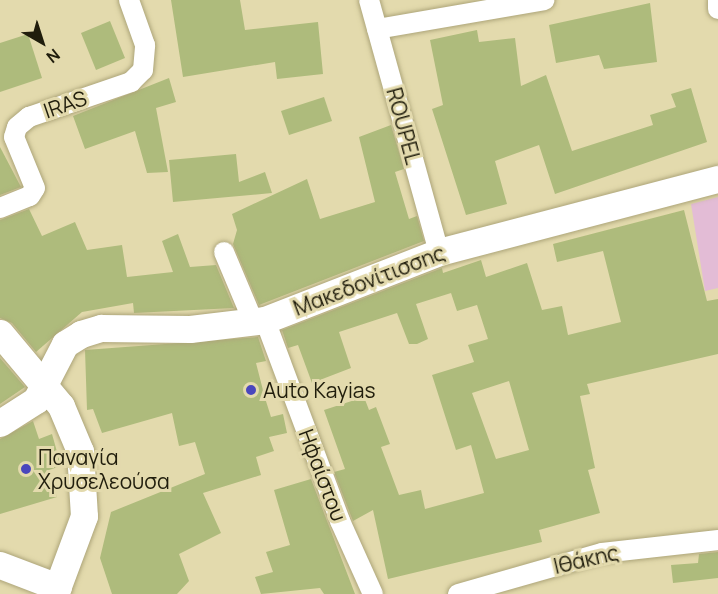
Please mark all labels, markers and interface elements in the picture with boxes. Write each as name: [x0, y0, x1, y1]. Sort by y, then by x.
north arrow: [12, 12, 72, 72]
text: N: [42, 44, 65, 68]
street label: IRAS: [40, 85, 90, 123]
street label: ROUPEL: [382, 85, 426, 167]
street label: Μακεδονίτισσης: [290, 240, 448, 320]
place label: Auto Kayias: [263, 377, 376, 403]
marker: Auto Kayias: [244, 383, 258, 397]
street label: Ηφαίστου: [294, 425, 352, 525]
place label: Παναγία Χρυσελεούσα: [38, 444, 170, 494]
marker: Παναγία Χρυσελεούσα: [19, 462, 33, 476]
street label: Ιθάκης: [551, 539, 621, 579]

